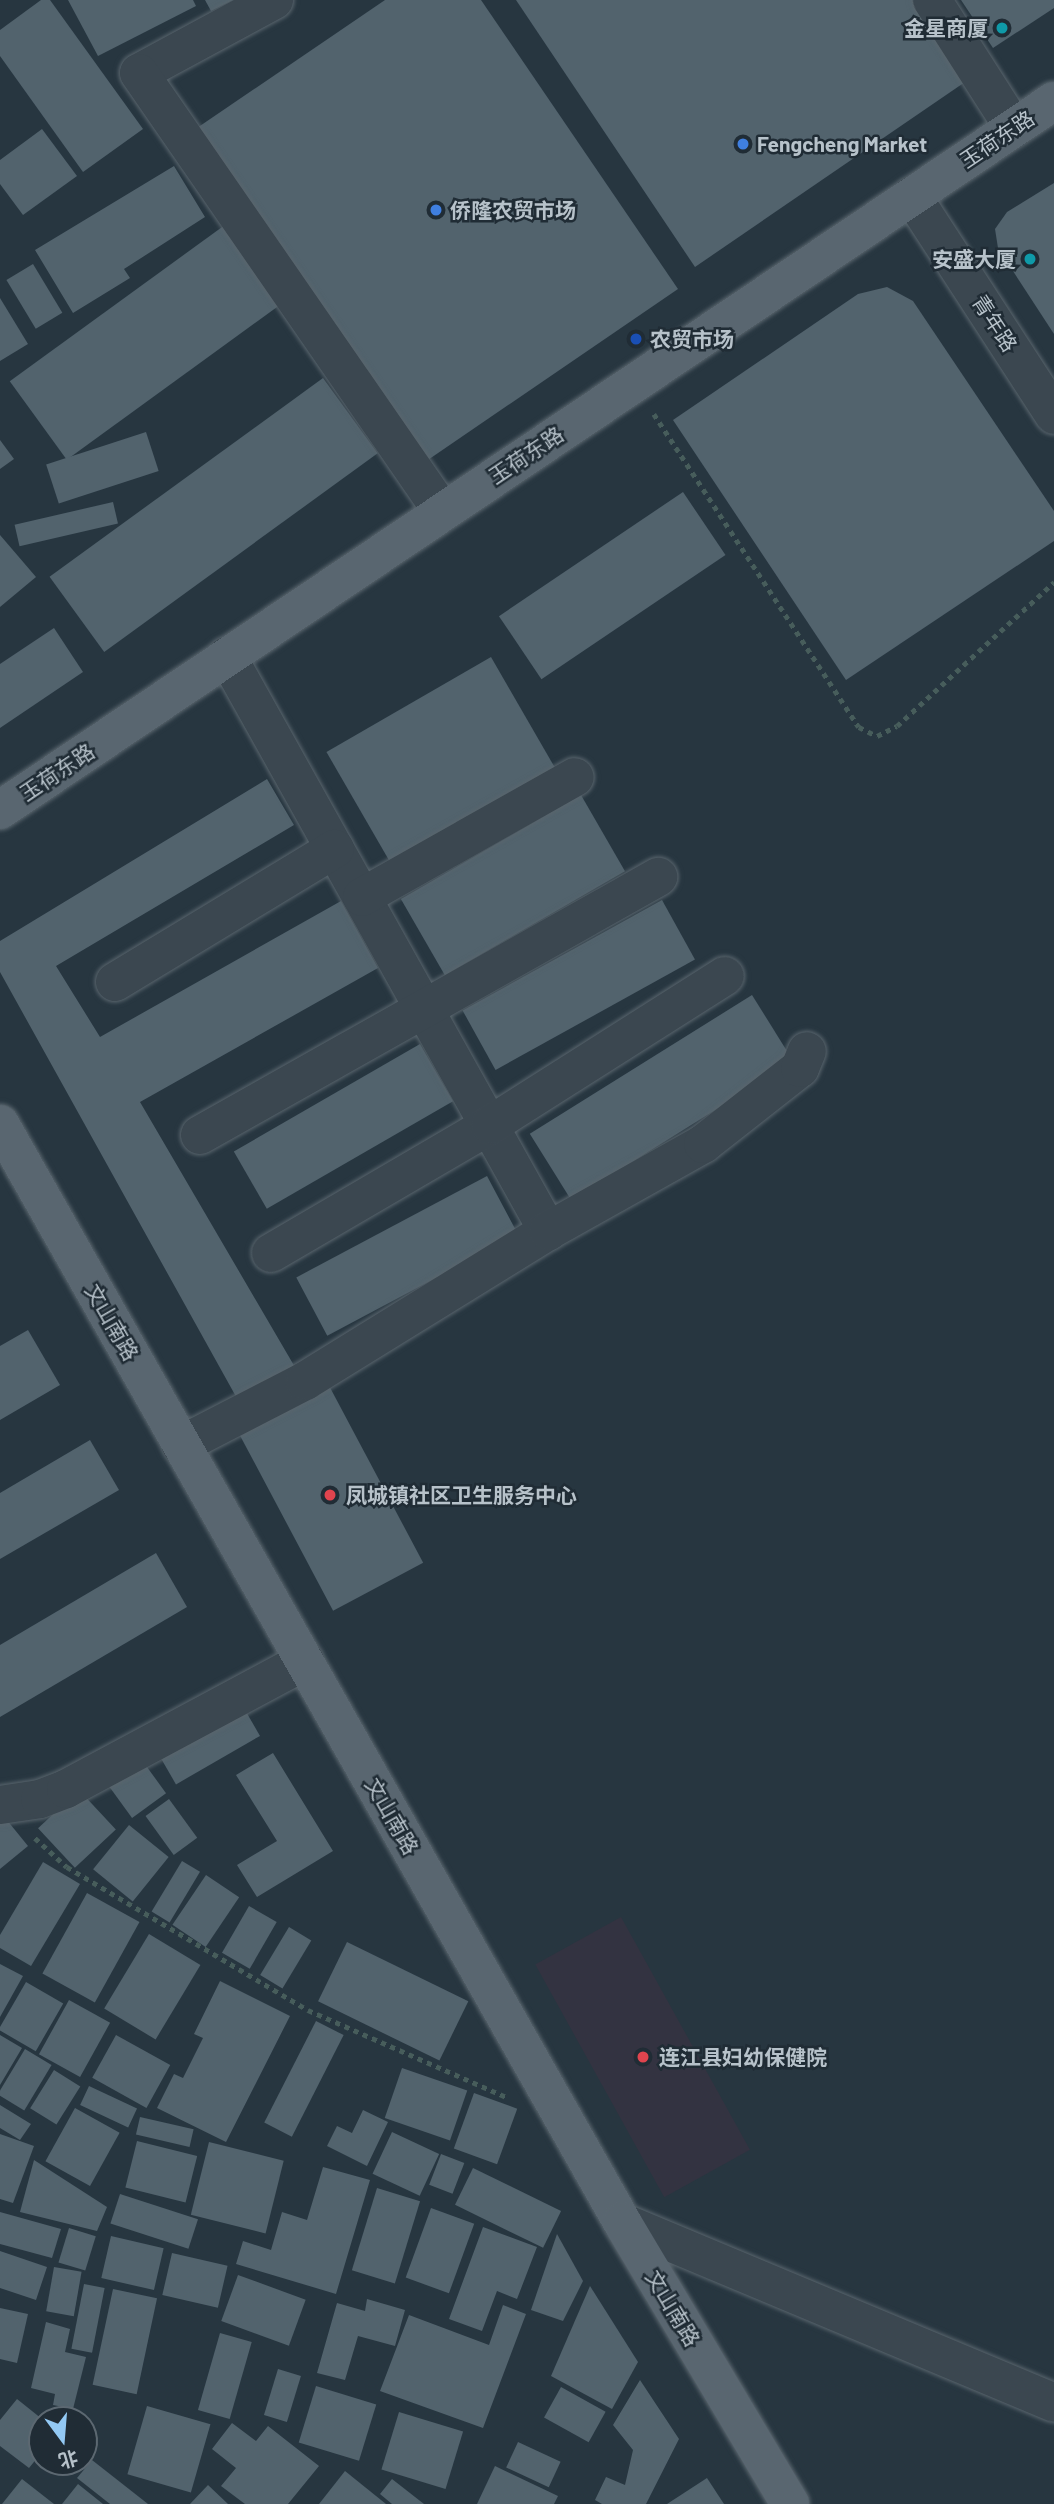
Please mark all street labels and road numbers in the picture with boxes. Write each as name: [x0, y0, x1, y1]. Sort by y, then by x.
street label: 玉荷东路: [955, 105, 1039, 173]
street label: 青年路: [967, 290, 1023, 356]
street label: 玉荷东路: [484, 421, 568, 489]
street label: 玉荷东路: [15, 738, 99, 806]
street label: 文山南路: [80, 1279, 144, 1365]
street label: 文山南路: [360, 1773, 424, 1859]
street label: 文山南路: [641, 2266, 705, 2350]

